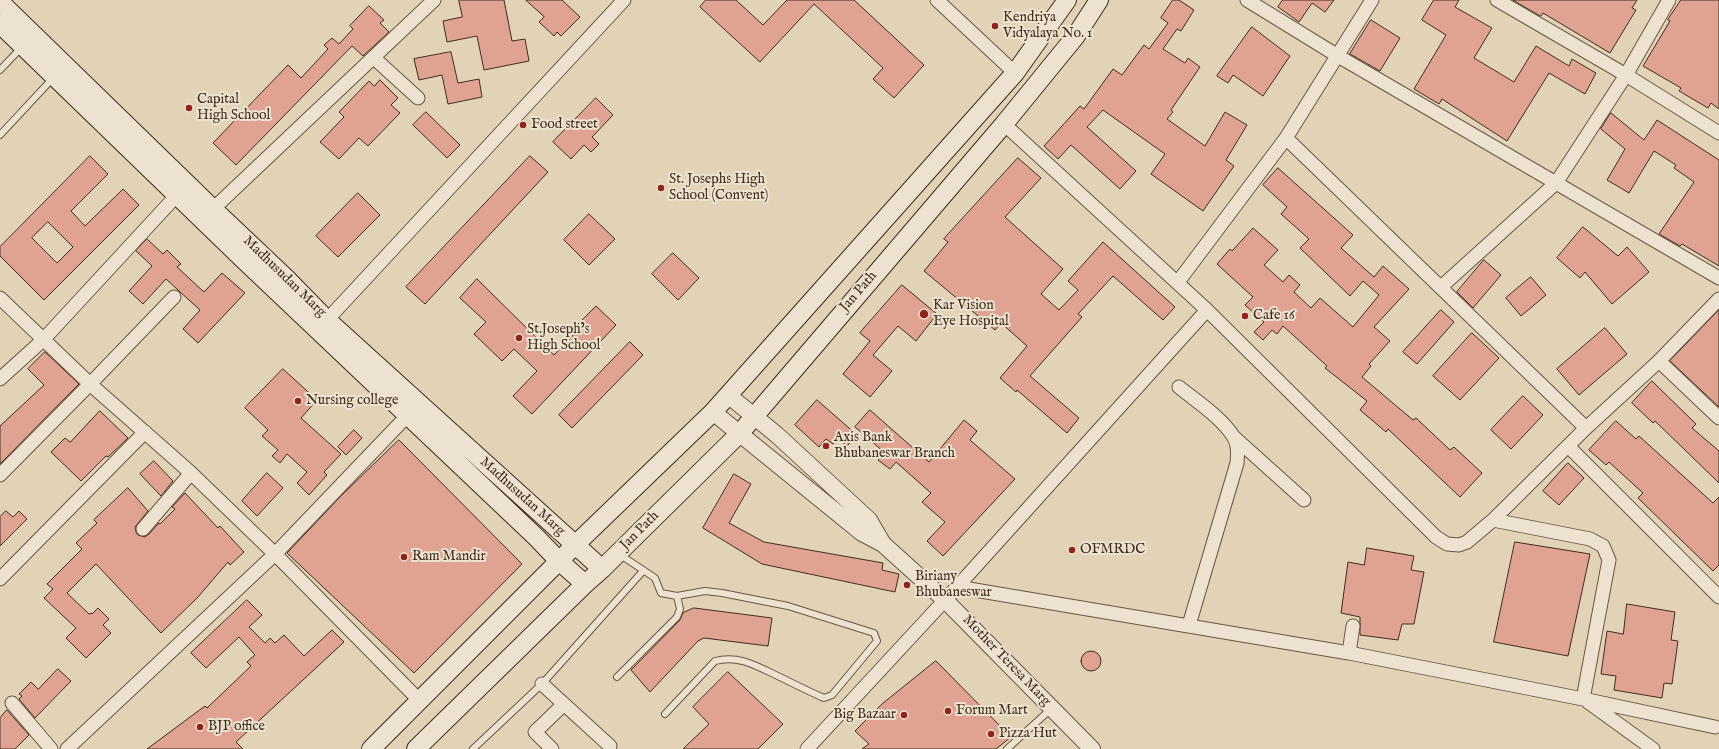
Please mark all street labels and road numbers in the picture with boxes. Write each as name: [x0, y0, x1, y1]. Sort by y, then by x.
street label: Madhusudan Marg: [239, 233, 329, 321]
street label: Jan Path: [837, 268, 881, 316]
street label: Madhusudan Marg: [476, 454, 568, 540]
street label: Jan Path: [617, 508, 663, 554]
street label: Mother Teresa Marg: [958, 612, 1054, 710]

